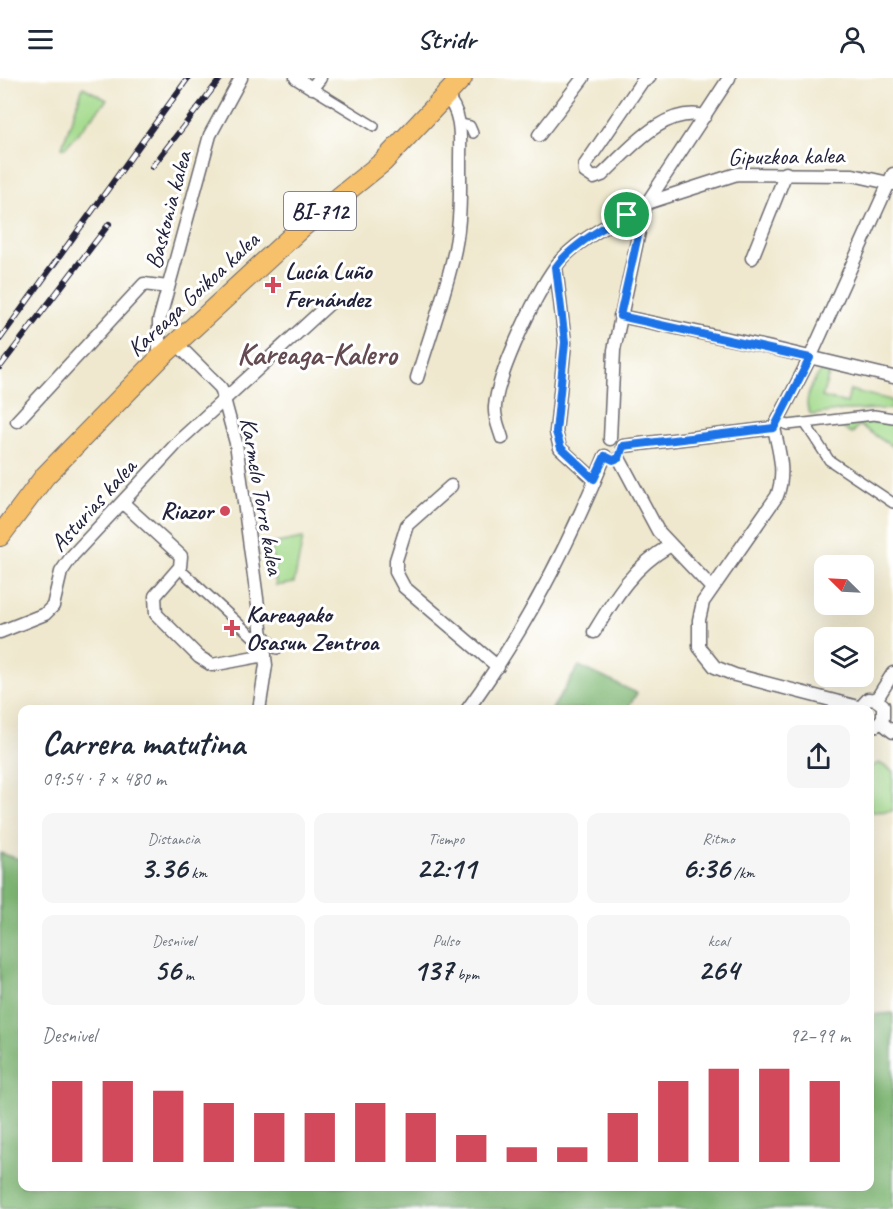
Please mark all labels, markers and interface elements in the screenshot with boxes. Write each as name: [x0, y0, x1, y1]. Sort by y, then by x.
text: Stridr: [417, 22, 476, 56]
icon: menu: [24, 23, 57, 56]
icon: person: [836, 23, 869, 56]
street label: Gipuzkoa kalea: [728, 140, 846, 172]
street label: Baskonia kalea: [138, 146, 198, 272]
pin: [601, 189, 652, 240]
road number: BI-712: [284, 192, 356, 230]
icon: arrive: [610, 198, 643, 231]
street label: Kareaga Goikoa kalea: [121, 224, 266, 363]
place label: Lucía Luño Fernández: [285, 256, 374, 314]
marker: Lucía Luño Fernández: [266, 278, 280, 292]
district label: Kareaga-Kalero: [237, 335, 399, 373]
street label: Karmelo Torre kalea: [233, 415, 291, 578]
street label: Asturias kalea: [43, 451, 144, 558]
place label: Riazor: [161, 496, 215, 526]
marker: Riazor: [218, 504, 232, 518]
north arrow: [814, 555, 874, 615]
map controls: [814, 555, 874, 687]
place label: Kareagako Osasun Zentroa: [246, 599, 380, 657]
marker: Kareagako Osasun Zentroa: [223, 619, 241, 637]
button: layers: [814, 627, 874, 687]
text: Carrera matutina: [42, 722, 245, 764]
button: share: [787, 725, 850, 788]
text: 09:54 · 7 × 480 m: [42, 766, 166, 791]
text: Distancia: [147, 829, 200, 849]
text: Tiempo: [428, 829, 464, 849]
text: Ritmo: [702, 829, 734, 849]
text: 3.36: [140, 849, 187, 887]
text: 22:11: [416, 849, 476, 887]
text: 6:36: [682, 849, 730, 887]
text: km: [187, 863, 207, 883]
text: /km: [730, 863, 755, 883]
text: Desnivel: [152, 931, 195, 951]
text: Pulso: [433, 931, 459, 951]
text: kcal: [708, 931, 729, 951]
text: 56: [154, 951, 181, 989]
text: 137: [413, 951, 453, 989]
text: 264: [698, 951, 739, 989]
text: m: [181, 965, 194, 985]
text: bpm: [453, 965, 479, 985]
text: Desnivel: [42, 1023, 96, 1048]
text: 92–99 m: [789, 1023, 850, 1048]

